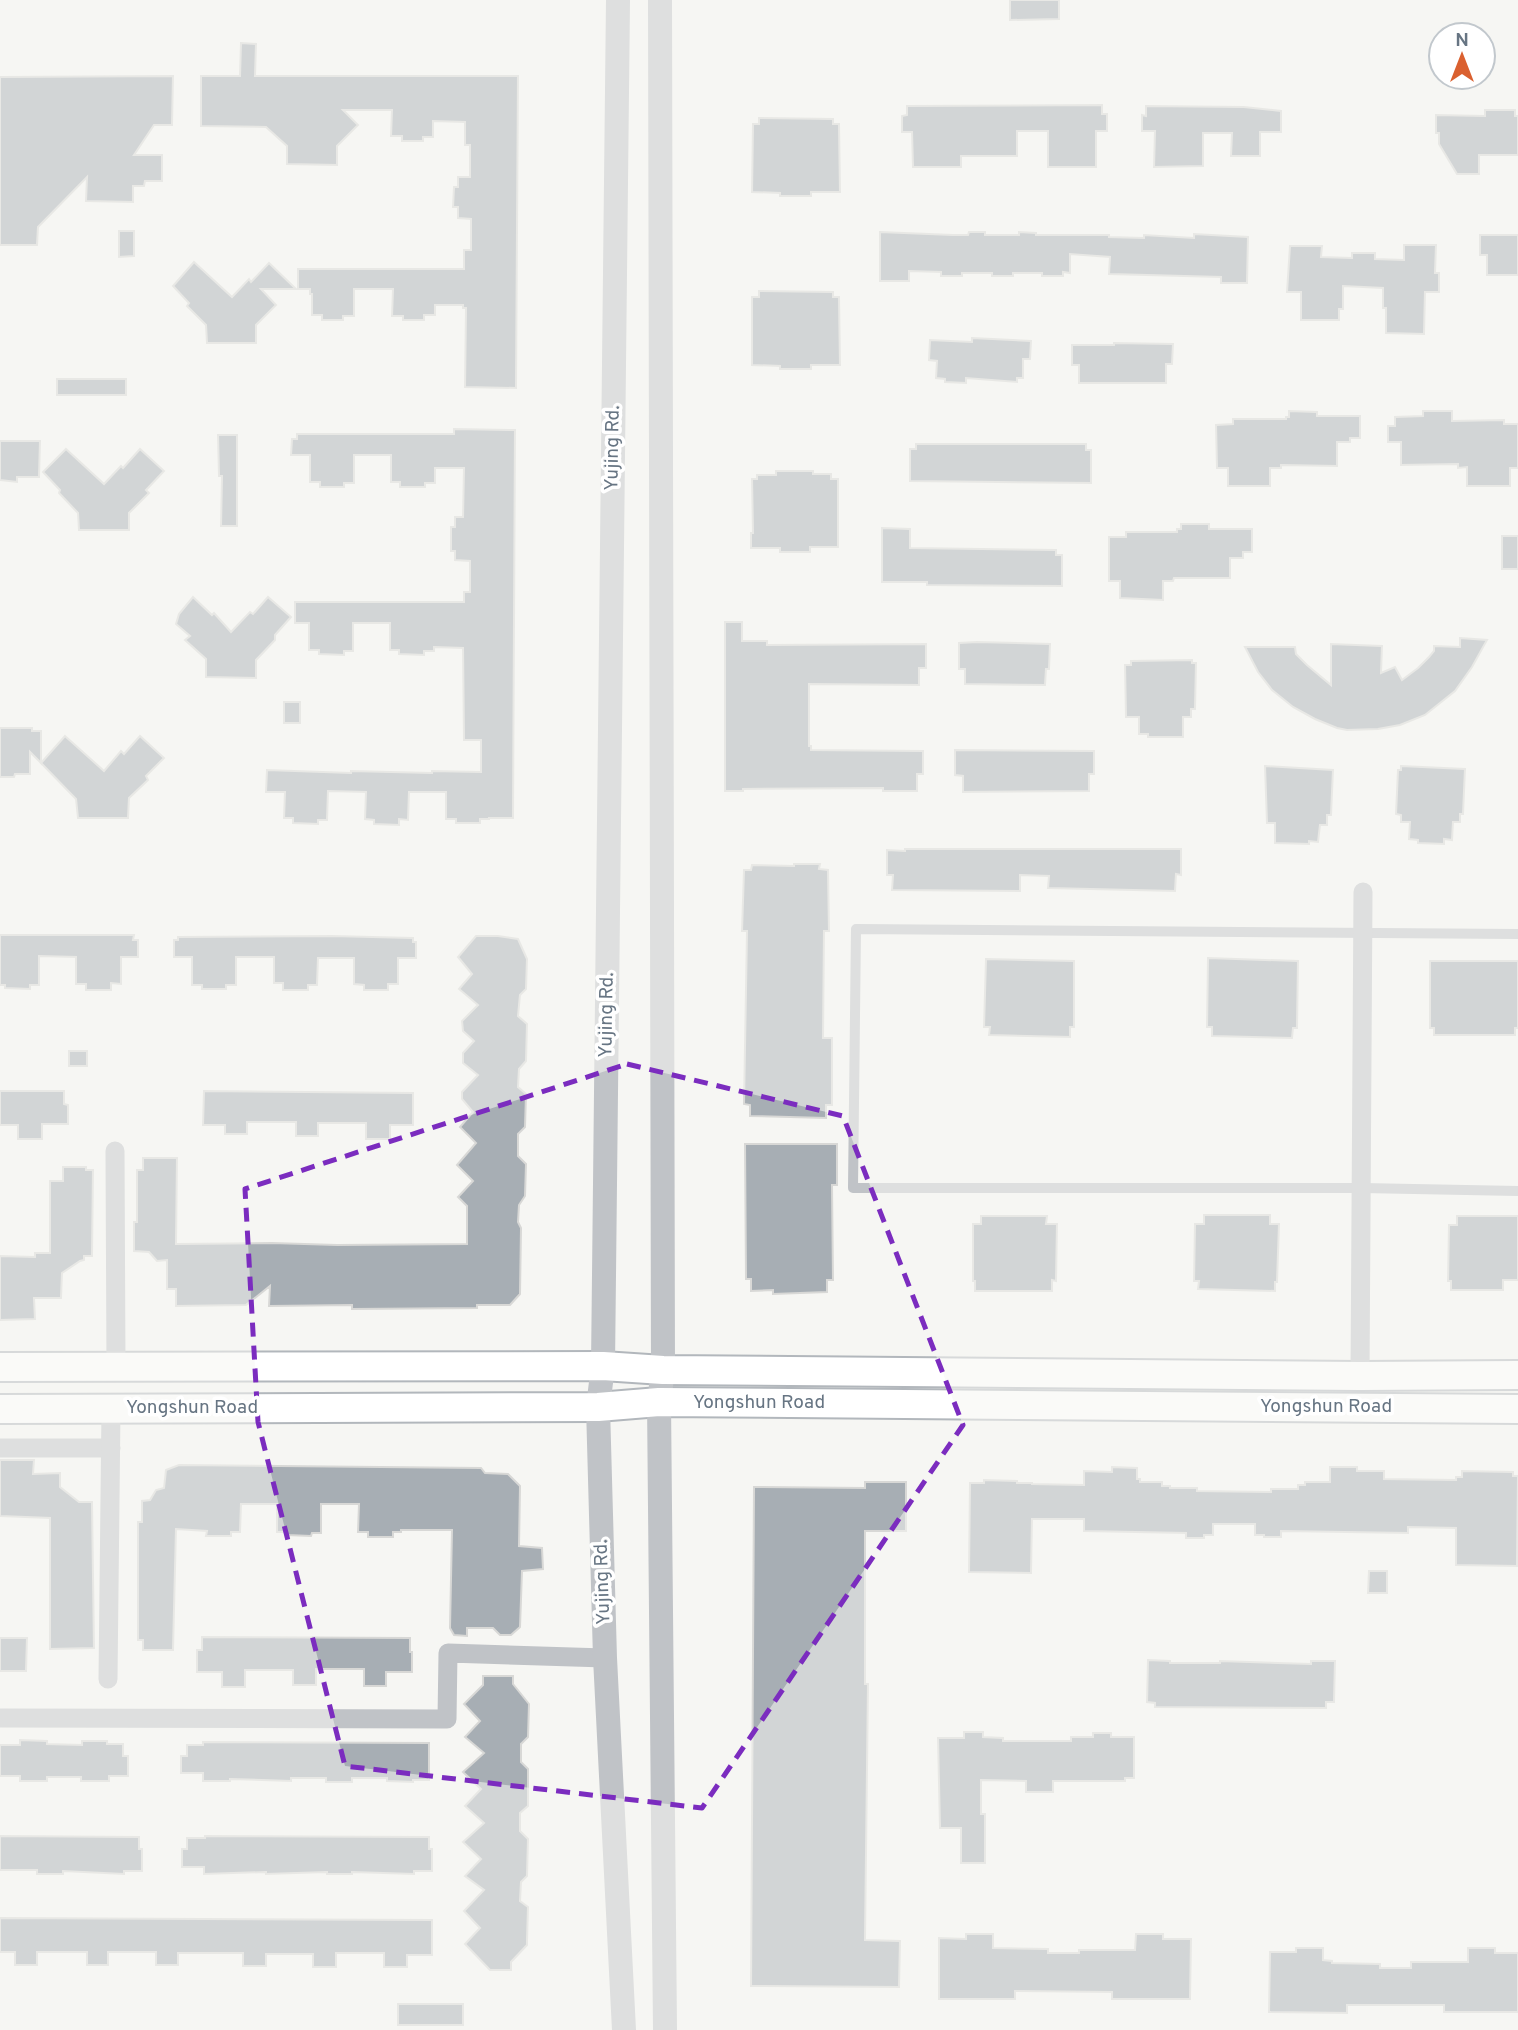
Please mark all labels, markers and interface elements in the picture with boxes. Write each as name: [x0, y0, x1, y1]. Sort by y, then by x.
north arrow: [1427, 21, 1497, 91]
text: N: [1455, 29, 1469, 53]
street label: Yujing Rd.: [600, 405, 626, 491]
street label: Yujing Rd.: [594, 972, 620, 1058]
street label: Yongshun Road: [693, 1391, 825, 1415]
street label: Yongshun Road: [1260, 1395, 1392, 1419]
street label: Yongshun Road: [126, 1396, 258, 1420]
street label: Yujing Rd.: [590, 1539, 616, 1625]

